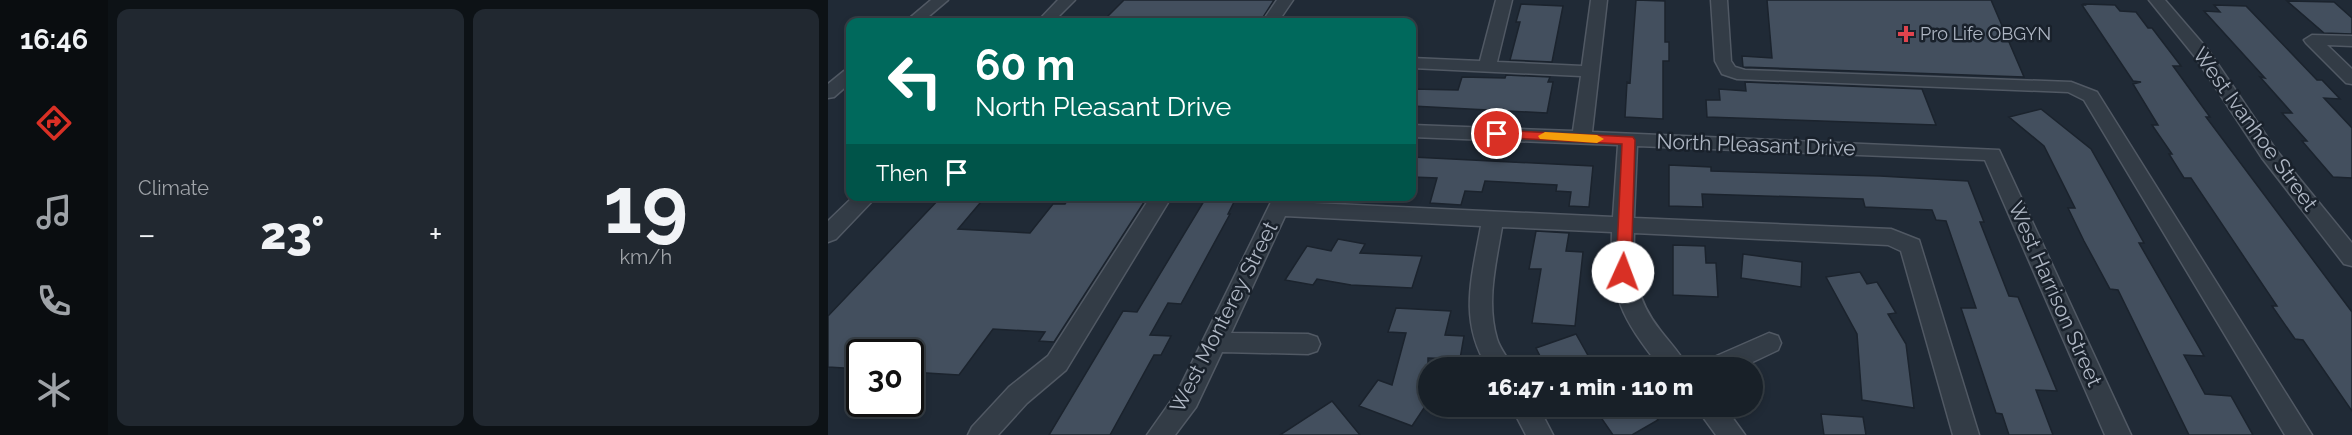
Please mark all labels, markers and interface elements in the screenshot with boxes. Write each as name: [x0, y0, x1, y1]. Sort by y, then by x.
place label: Pro Life OBGYN: [1920, 23, 2051, 44]
text: 16:46: [20, 24, 88, 55]
marker: Pro Life OBGYN: [1897, 25, 1915, 43]
text: 60 m: [975, 41, 1075, 90]
icon: left: [876, 42, 954, 120]
street label: West Ivanhoe Street: [2188, 42, 2323, 215]
text: North Pleasant Drive: [975, 91, 1231, 122]
icon: directions: [33, 102, 75, 144]
pin: [1471, 108, 1522, 159]
icon: arrive: [1480, 117, 1513, 150]
street label: North Pleasant Drive: [1656, 129, 1856, 160]
icon: arrive: [940, 156, 973, 189]
text: 19: [604, 160, 688, 251]
text: Then: [876, 160, 928, 186]
text: Climate: [138, 176, 209, 200]
icon: music: [33, 191, 75, 233]
street label: West Harrison Street: [2003, 197, 2108, 390]
text: 23°: [260, 207, 324, 260]
text: −: [138, 215, 156, 254]
text: +: [429, 215, 443, 254]
street label: West Monterey Street: [1165, 217, 1283, 416]
position arrow: [1591, 240, 1655, 304]
text: km/h: [619, 245, 672, 269]
icon: phone: [33, 280, 75, 322]
speed limit sign: 30: [846, 339, 924, 417]
icon: climate: [33, 369, 75, 411]
text: 16:47 · 1 min · 110 m: [1488, 374, 1693, 400]

